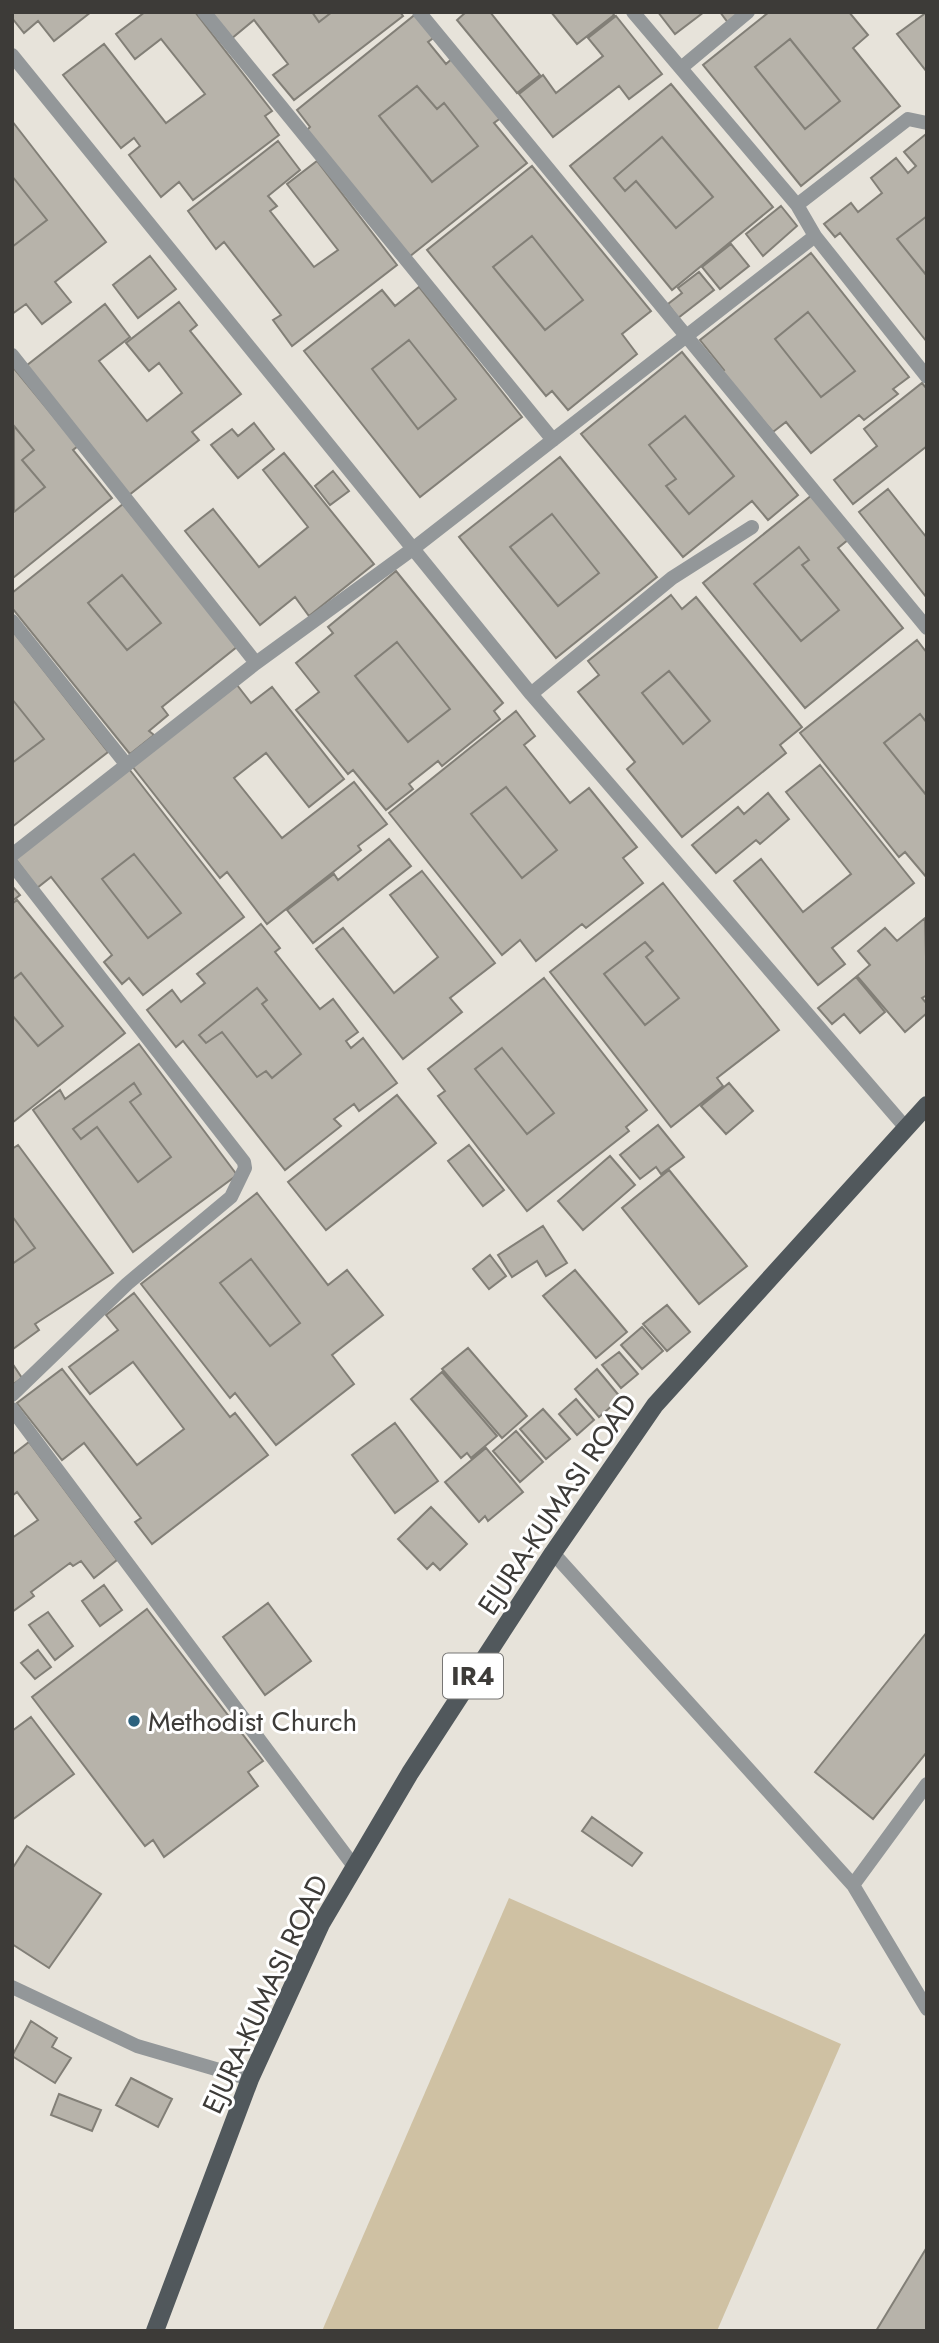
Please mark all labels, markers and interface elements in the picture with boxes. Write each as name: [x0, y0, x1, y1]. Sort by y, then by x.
street label: EJURA-KUMASI ROAD: [468, 1385, 647, 1623]
road number: IR4: [443, 1653, 503, 1698]
place label: Methodist Church: [148, 1701, 357, 1742]
marker: Methodist Church: [126, 1713, 142, 1729]
street label: EJURA-KUMASI ROAD: [192, 1868, 339, 2120]

